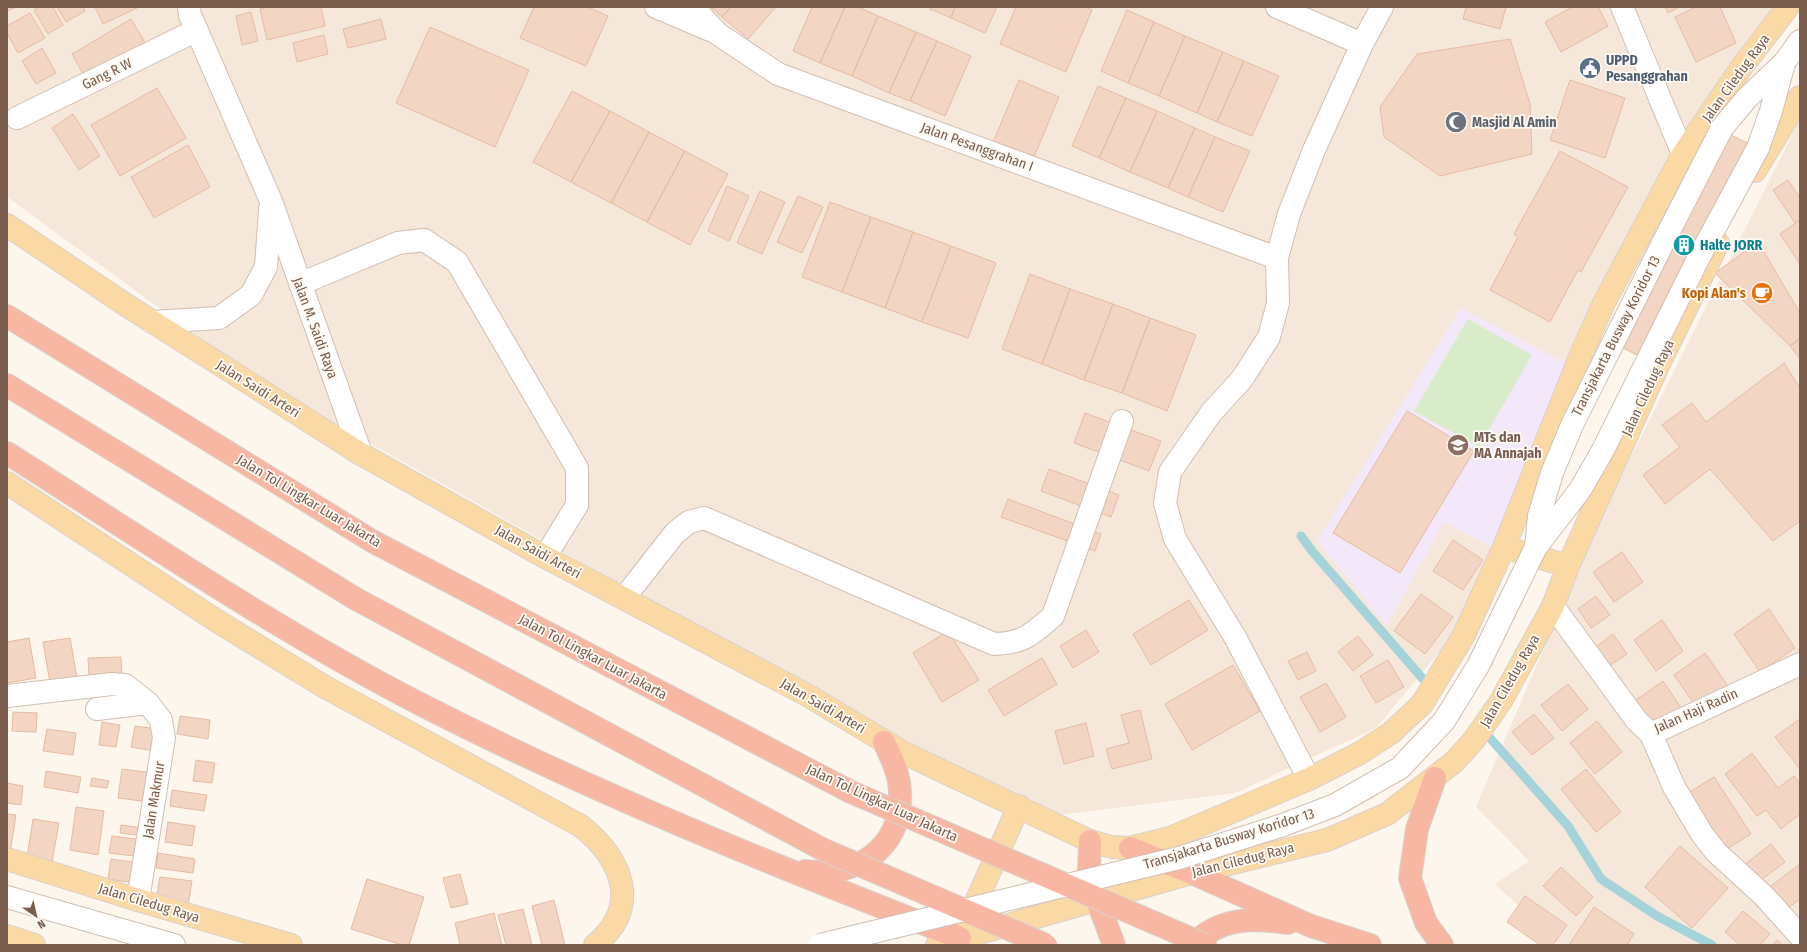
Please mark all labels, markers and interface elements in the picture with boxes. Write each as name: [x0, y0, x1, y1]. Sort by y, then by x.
street label: Jalan Ciledug Raya: [1698, 31, 1774, 125]
place label: UPPD Pesanggrahan: [1606, 52, 1688, 85]
street label: Gang R W: [79, 54, 135, 93]
public building icon: UPPD Pesanggrahan: [1577, 55, 1603, 81]
mosque icon: Masjid Al Amin: [1443, 109, 1469, 135]
place label: Masjid Al Amin: [1472, 114, 1556, 131]
street label: Jalan Pesanggrahan I: [918, 119, 1036, 175]
building icon: Halte JORR: [1671, 232, 1697, 258]
place label: Halte JORR: [1700, 237, 1763, 254]
street label: Transjakarta Busway Koridor 13: [1568, 253, 1664, 419]
street label: Jalan M. Saidi Raya: [289, 275, 341, 381]
cafe icon: Kopi Alan's: [1749, 280, 1775, 306]
place label: Kopi Alan's: [1682, 285, 1746, 302]
street label: Jalan Ciledug Raya: [1618, 337, 1678, 439]
street label: Jalan Saidi Arteri: [213, 357, 303, 421]
place label: MTs dan MA Annajah: [1474, 429, 1542, 462]
school or university icon: MTs dan MA Annajah: [1445, 432, 1471, 458]
street label: Jalan Tol Lingkar Luar Jakarta: [234, 451, 384, 551]
street label: Jalan Saidi Arteri: [492, 521, 584, 583]
street label: Jalan Tol Lingkar Luar Jakarta: [516, 611, 670, 703]
street label: Jalan Ciledug Raya: [1476, 631, 1544, 731]
street label: Jalan Saidi Arteri: [777, 675, 869, 737]
street label: Jalan Haji Radin: [1651, 685, 1741, 737]
street label: Jalan Makmur: [140, 760, 169, 840]
street label: Jalan Tol Lingkar Luar Jakarta: [804, 760, 961, 846]
street label: Transjakarta Busway Koridor 13: [1142, 805, 1316, 873]
street label: Jalan Ciledug Raya: [1190, 839, 1296, 881]
street label: Jalan Ciledug Raya: [96, 880, 202, 926]
north arrow: [16, 896, 56, 936]
text: N: [35, 917, 48, 931]

